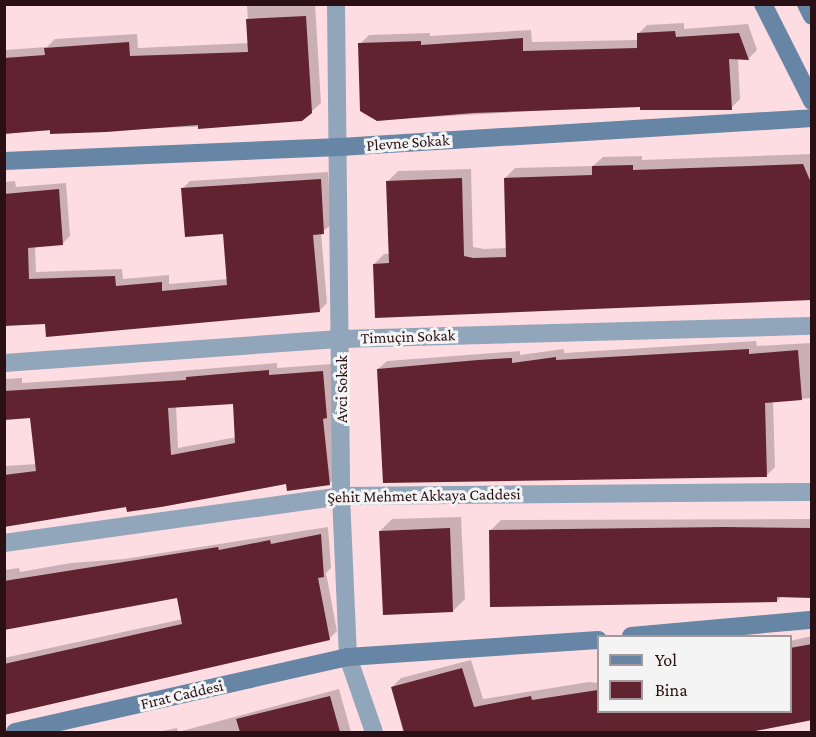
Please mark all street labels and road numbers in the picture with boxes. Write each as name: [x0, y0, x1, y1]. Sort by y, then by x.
street label: Plevne Sokak: [366, 131, 450, 155]
street label: Timuçin Sokak: [360, 326, 456, 348]
street label: Avci Sokak: [332, 355, 352, 423]
street label: Şehit Mehmet Akkaya Caddesi: [327, 485, 521, 507]
street label: Fırat Caddesi: [139, 676, 225, 714]

